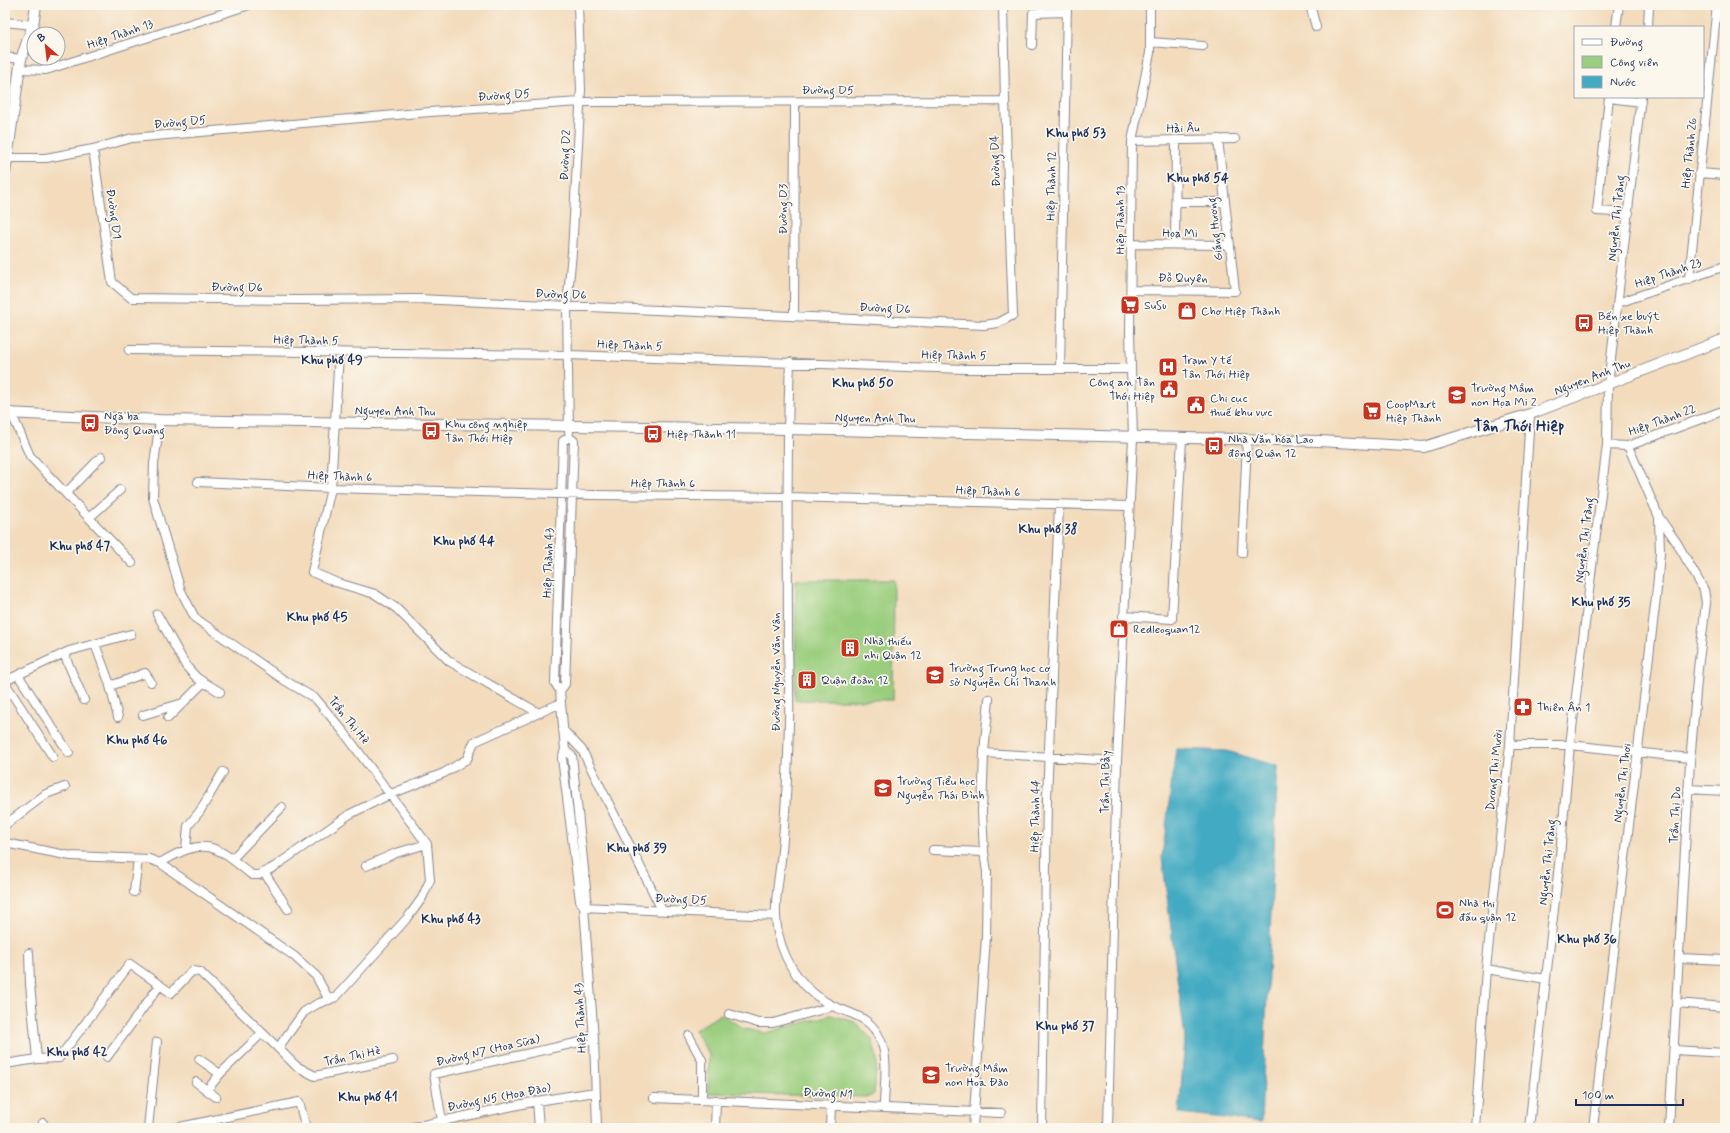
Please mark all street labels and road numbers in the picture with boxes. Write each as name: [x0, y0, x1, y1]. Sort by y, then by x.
street label: Hiệp Thành 13: [85, 16, 155, 54]
street label: Đường D5: [802, 83, 854, 100]
street label: Đường D5: [477, 86, 531, 107]
street label: Đường D5: [153, 113, 207, 134]
street label: Hiệp Thành 26: [1678, 117, 1702, 189]
street label: Hải Âu: [1166, 121, 1200, 137]
street label: Đường D2: [557, 129, 576, 181]
street label: Đường D4: [987, 135, 1006, 187]
street label: Hiệp Thành 12: [1043, 151, 1061, 221]
street label: Nguyễn Thị Tràng: [1605, 174, 1631, 262]
street label: Đường D3: [776, 183, 793, 234]
street label: Hiệp Thành 13: [1113, 186, 1129, 254]
street label: Đường D1: [101, 188, 124, 240]
street label: Giáng Hương: [1205, 196, 1228, 261]
street label: Họa Mi: [1162, 226, 1198, 242]
street label: Hiệp Thành 23: [1633, 255, 1704, 293]
street label: Đỗ Quyên: [1158, 271, 1208, 287]
street label: Đường D6: [211, 280, 263, 297]
street label: Đường D6: [535, 286, 587, 305]
street label: Đường D6: [859, 300, 911, 319]
street label: Hiệp Thành 5: [273, 332, 339, 350]
street label: Hiệp Thành 5: [597, 337, 663, 355]
street label: Hiệp Thành 5: [921, 347, 987, 365]
street label: Nguyen Anh Thu: [1552, 356, 1634, 401]
street label: Hiệp Thành 22: [1626, 401, 1698, 441]
street label: Nguyen Anh Thu: [355, 403, 436, 422]
street label: Nguyen Anh Thu: [835, 410, 916, 429]
street label: Hiệp Thành 6: [307, 468, 372, 486]
street label: Hiệp Thành 6: [631, 476, 695, 492]
street label: Hiệp Thành 6: [955, 483, 1020, 501]
street label: Nguyễn Thị Tràng: [1572, 496, 1599, 584]
street label: Hiệp Thành 43: [540, 528, 558, 599]
street label: Đường Nguyễn Văn Vân: [769, 613, 786, 731]
street label: Trần Thị Hè: [324, 693, 373, 748]
street label: Dương Thị Mười: [1483, 728, 1508, 812]
street label: Nguyễn Thị Thơi: [1610, 742, 1637, 824]
street label: Trần Thị Bảy: [1097, 750, 1115, 814]
street label: Hiệp Thành 44: [1027, 780, 1045, 852]
street label: Trần Thị Do: [1667, 786, 1685, 844]
street label: Nguyễn Thị Tràng: [1536, 818, 1562, 906]
street label: Đường D5: [654, 891, 707, 910]
street label: Hiệp Thành 43: [571, 982, 591, 1054]
street label: Đường N7 (Hoa Sữa): [435, 1031, 542, 1072]
street label: Trần Thị Hè: [323, 1043, 382, 1071]
street label: Đường N5 (Hoa Đào): [446, 1080, 553, 1117]
street label: Đường N1: [803, 1085, 853, 1104]

